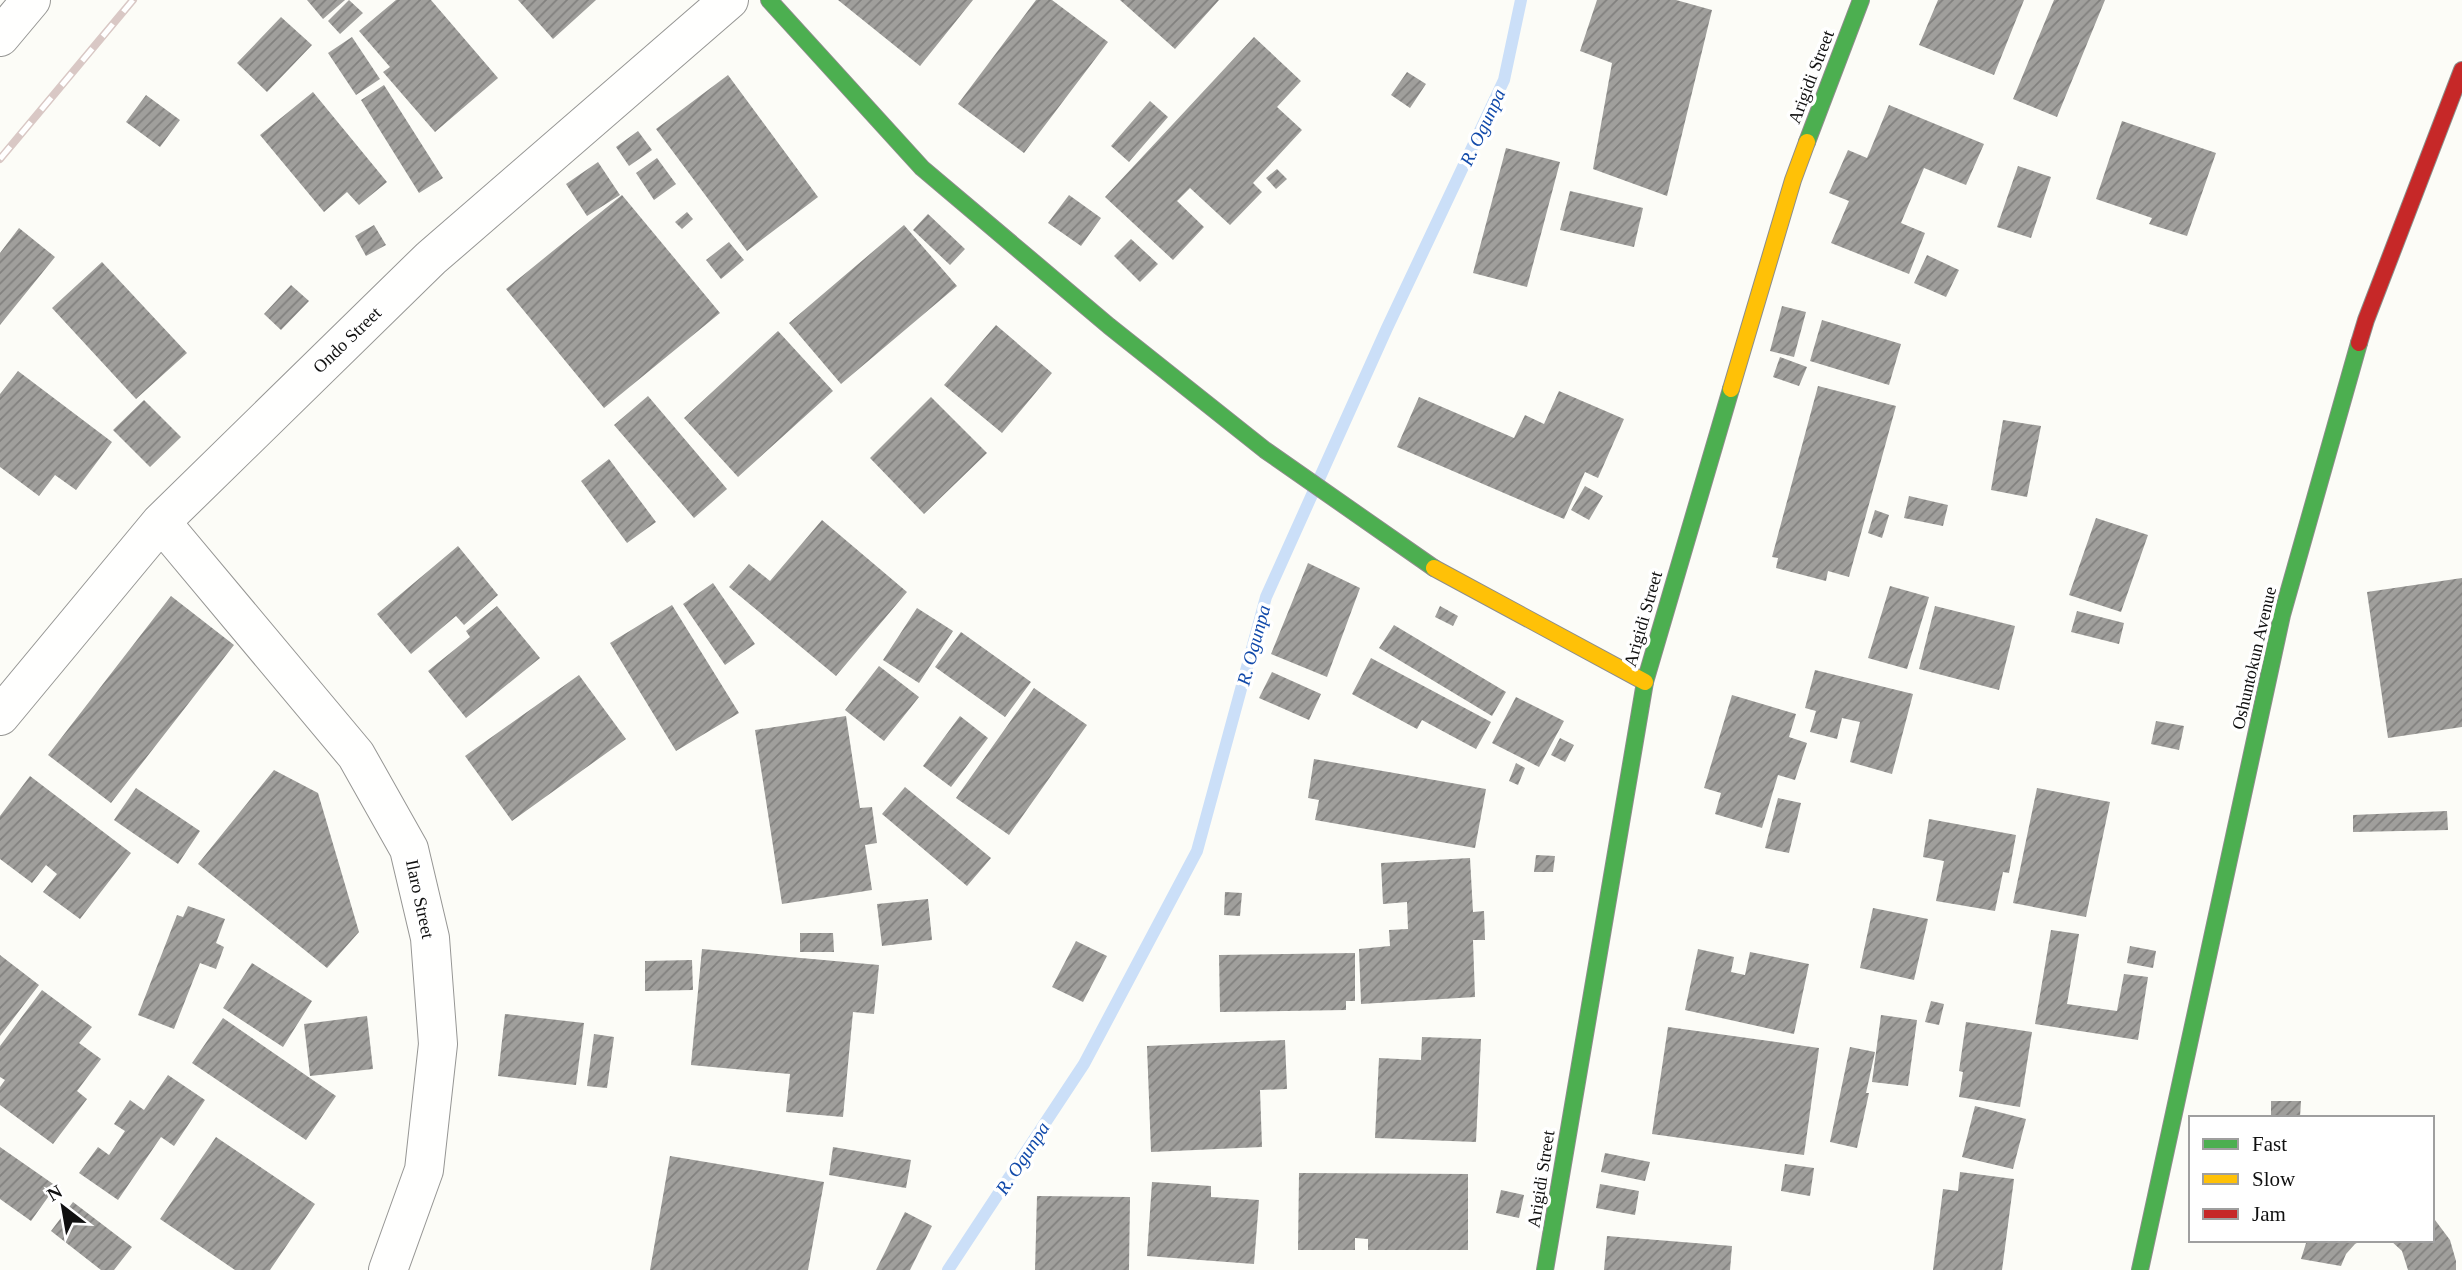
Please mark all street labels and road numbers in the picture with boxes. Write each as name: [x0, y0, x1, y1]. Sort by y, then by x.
street label: Arigidi Street: [1784, 27, 1838, 127]
street label: Ondo Street: [309, 303, 385, 377]
street label: Arigidi Street: [1620, 569, 1666, 669]
street label: Oshuntokun Avenue: [2228, 585, 2280, 731]
street label: Ilaro Street: [402, 858, 438, 940]
street label: Arigidi Street: [1523, 1129, 1559, 1229]

